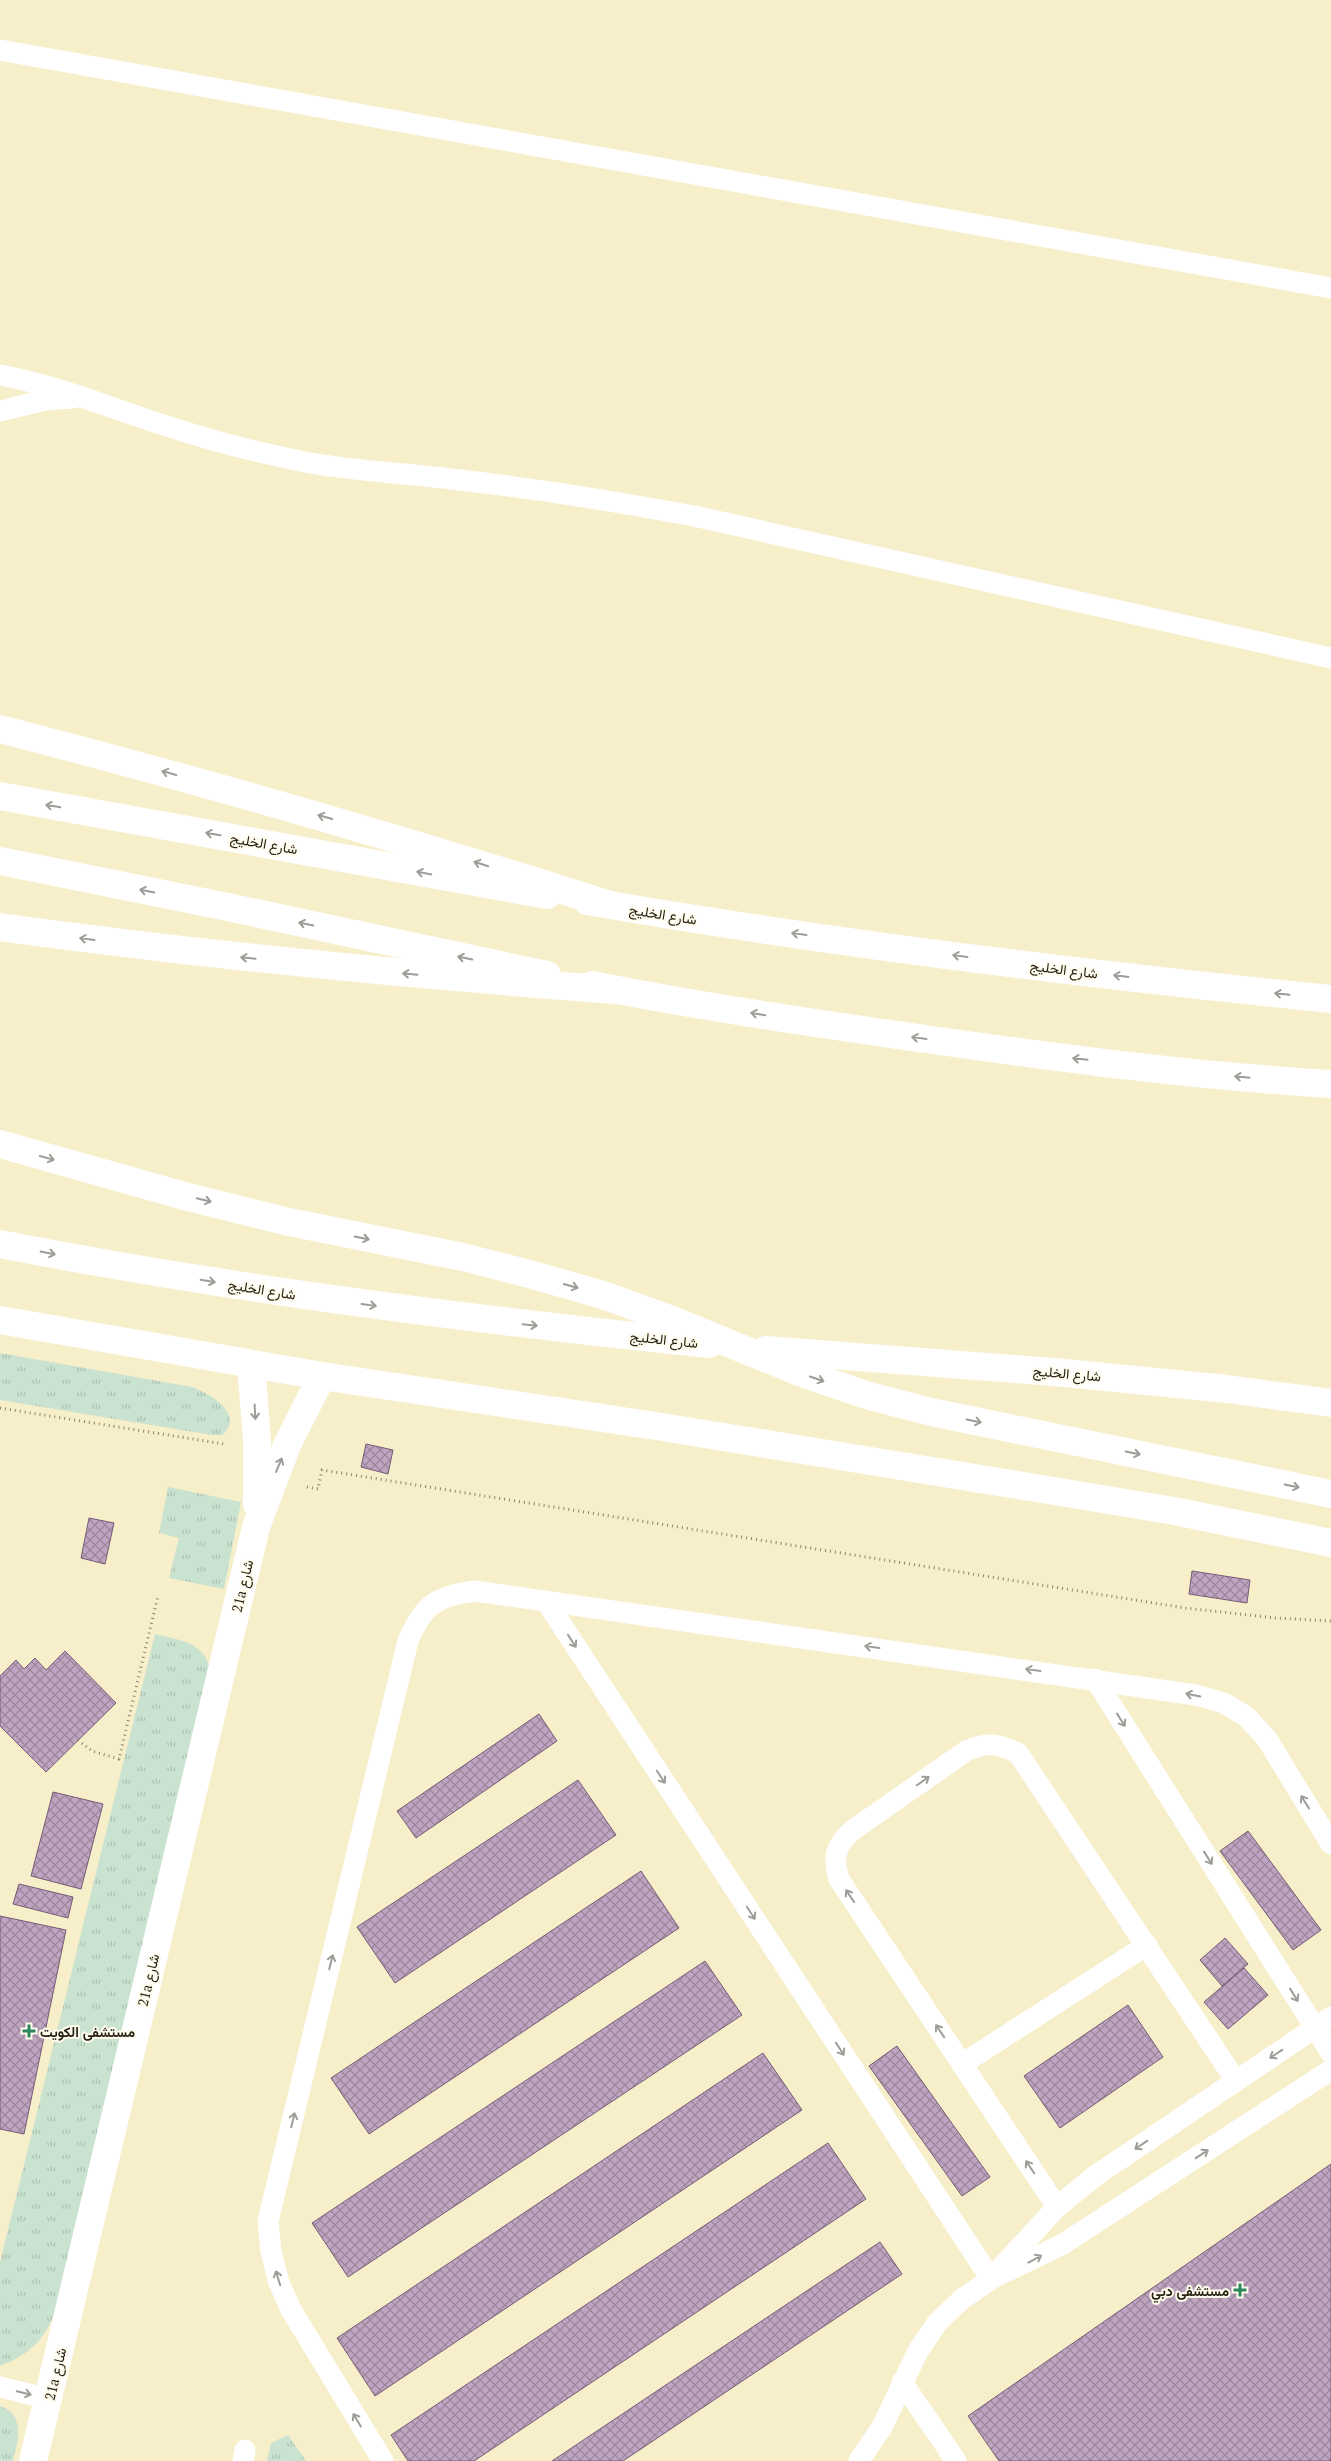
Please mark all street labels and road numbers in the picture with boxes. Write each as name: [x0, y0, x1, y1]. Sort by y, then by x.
street label: شارع الخليج: [228, 828, 299, 860]
street label: شارع الخليج: [627, 899, 698, 931]
street label: شارع الخليج: [1029, 955, 1099, 985]
street label: شارع الخليج: [226, 1274, 297, 1306]
street label: شارع الخليج: [629, 1326, 699, 1354]
street label: شارع الخليج: [1032, 1361, 1102, 1387]
street label: 21a شارع: [227, 1558, 259, 1615]
street label: 21a شارع: [133, 1952, 165, 2009]
street label: 21a شارع: [40, 2346, 72, 2403]

